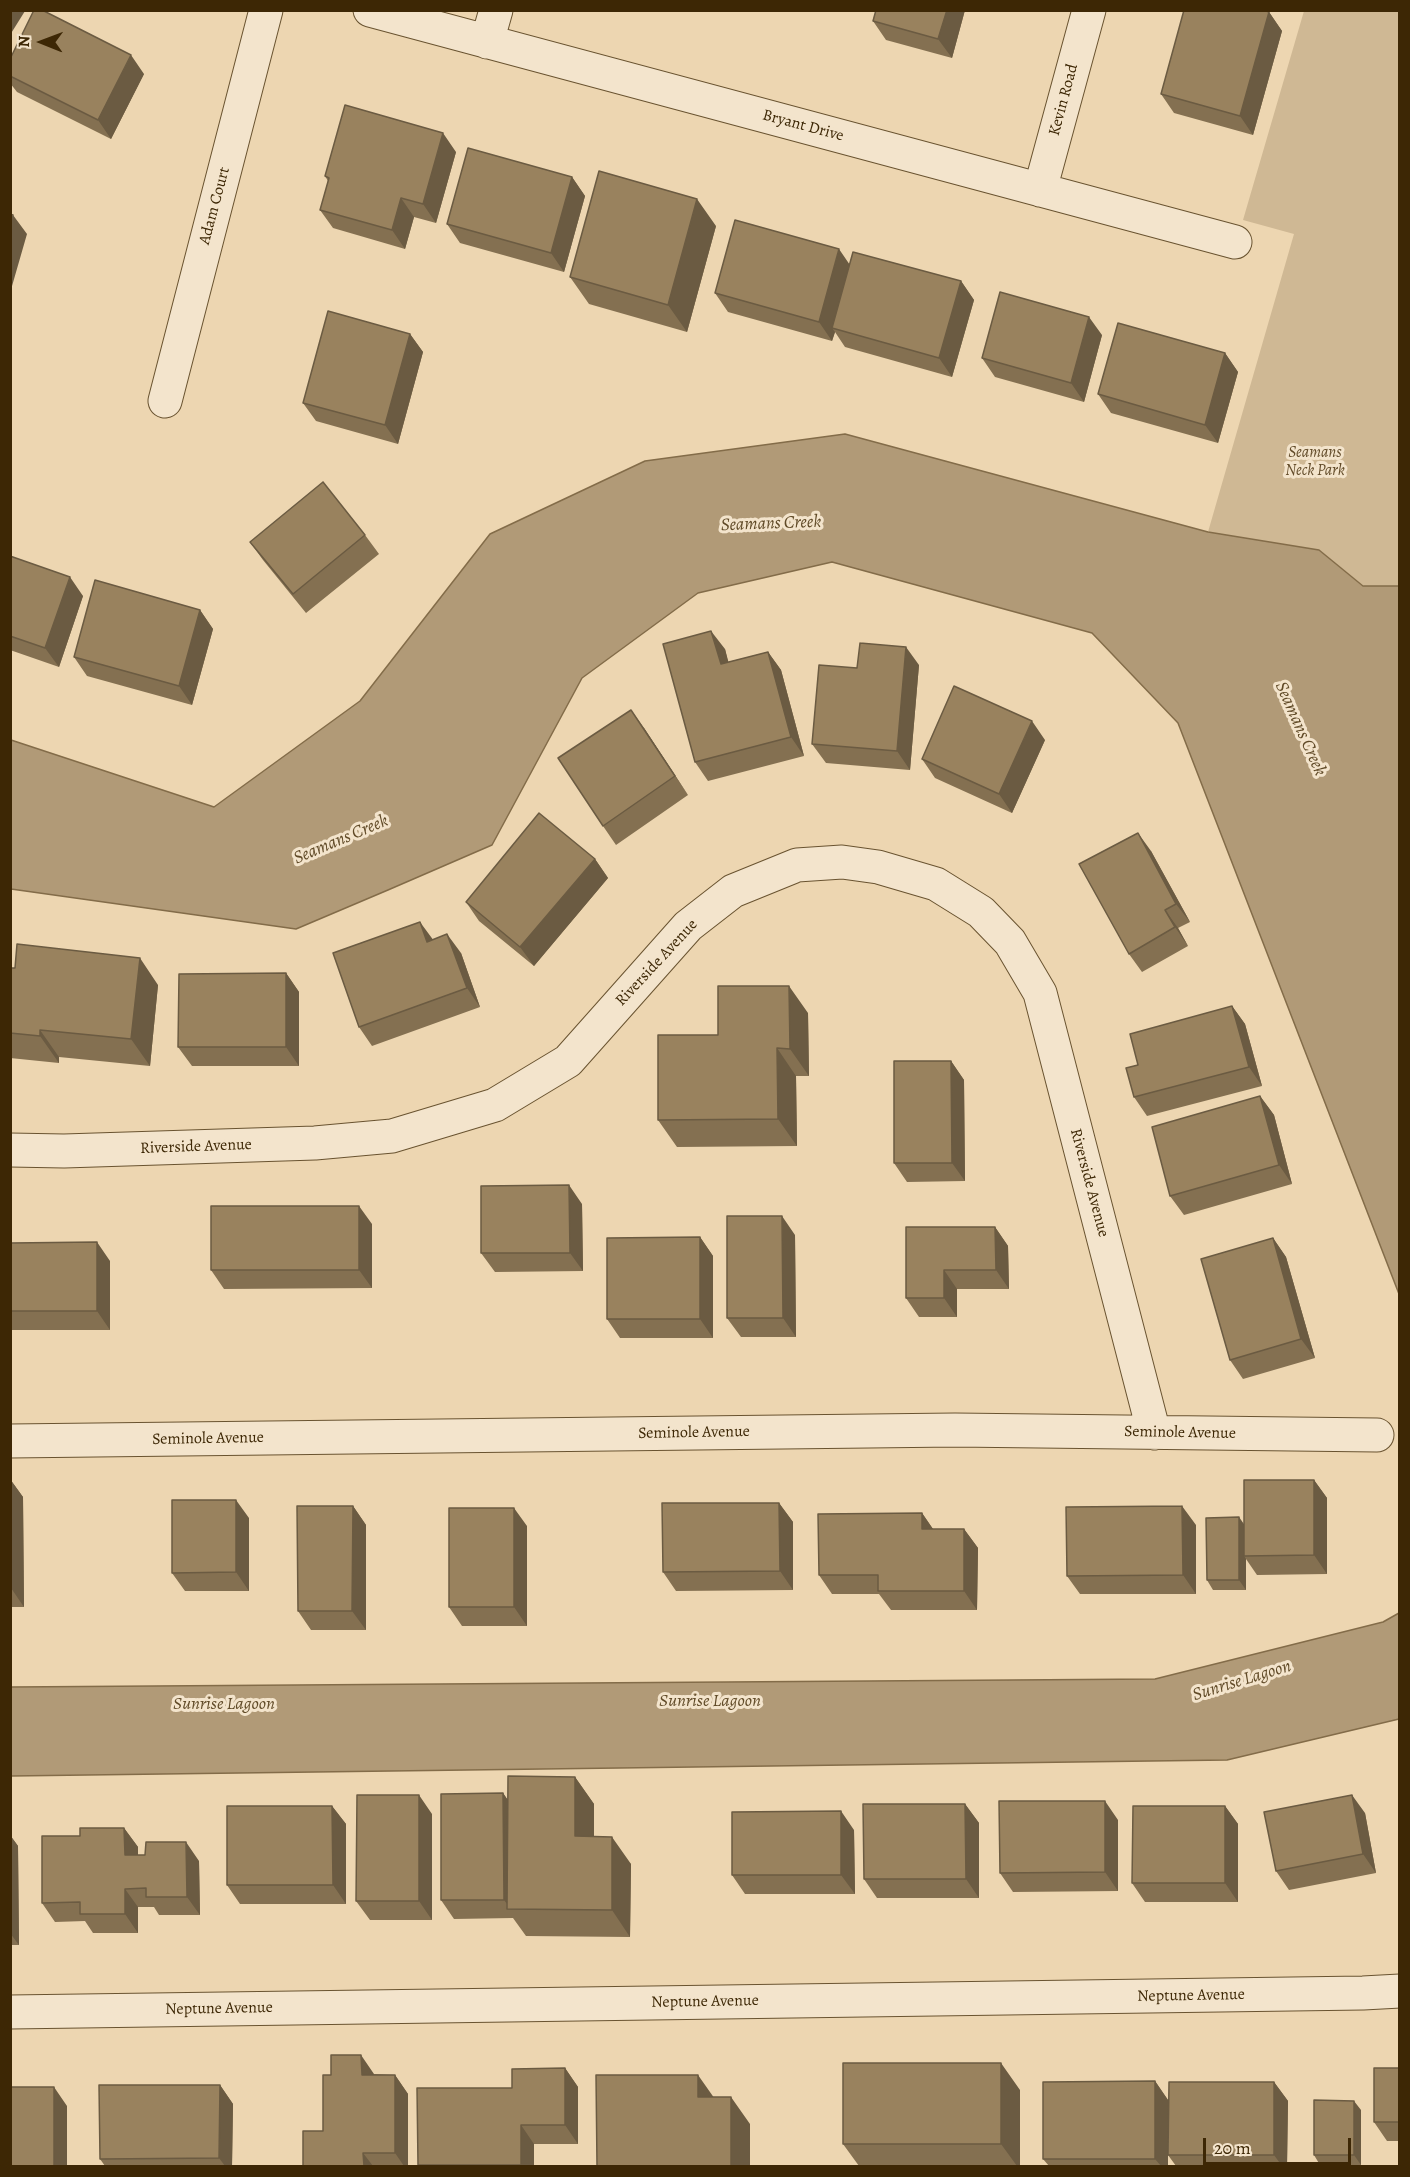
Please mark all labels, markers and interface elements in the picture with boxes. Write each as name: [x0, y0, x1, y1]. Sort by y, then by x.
north arrow: [12, 12, 72, 72]
text: N: [13, 36, 35, 48]
street label: Kevin Road: [1045, 62, 1083, 138]
street label: Bryant Drive: [760, 106, 846, 146]
street label: Adam Court: [195, 165, 235, 247]
park label: Seamans Neck Park: [1285, 443, 1345, 481]
water label: Seamans Creek: [720, 511, 822, 537]
water label: Seamans Creek: [1270, 679, 1330, 779]
water label: Seamans Creek: [290, 810, 392, 870]
street label: Riverside Avenue: [612, 916, 702, 1010]
street label: Riverside Avenue: [1065, 1127, 1113, 1239]
street label: Riverside Avenue: [140, 1135, 252, 1159]
street label: Seminole Avenue: [638, 1422, 750, 1444]
street label: Seminole Avenue: [1124, 1422, 1236, 1444]
street label: Seminole Avenue: [152, 1428, 264, 1450]
water label: Sunrise Lagoon: [1190, 1656, 1294, 1706]
water label: Sunrise Lagoon: [659, 1691, 761, 1713]
water label: Sunrise Lagoon: [173, 1694, 275, 1716]
street label: Neptune Avenue: [1137, 1985, 1245, 2007]
street label: Neptune Avenue: [651, 1991, 759, 2013]
street label: Neptune Avenue: [165, 1998, 273, 2020]
scale bar: [1206, 2126, 1354, 2164]
text: 20 m: [1214, 2136, 1251, 2160]

